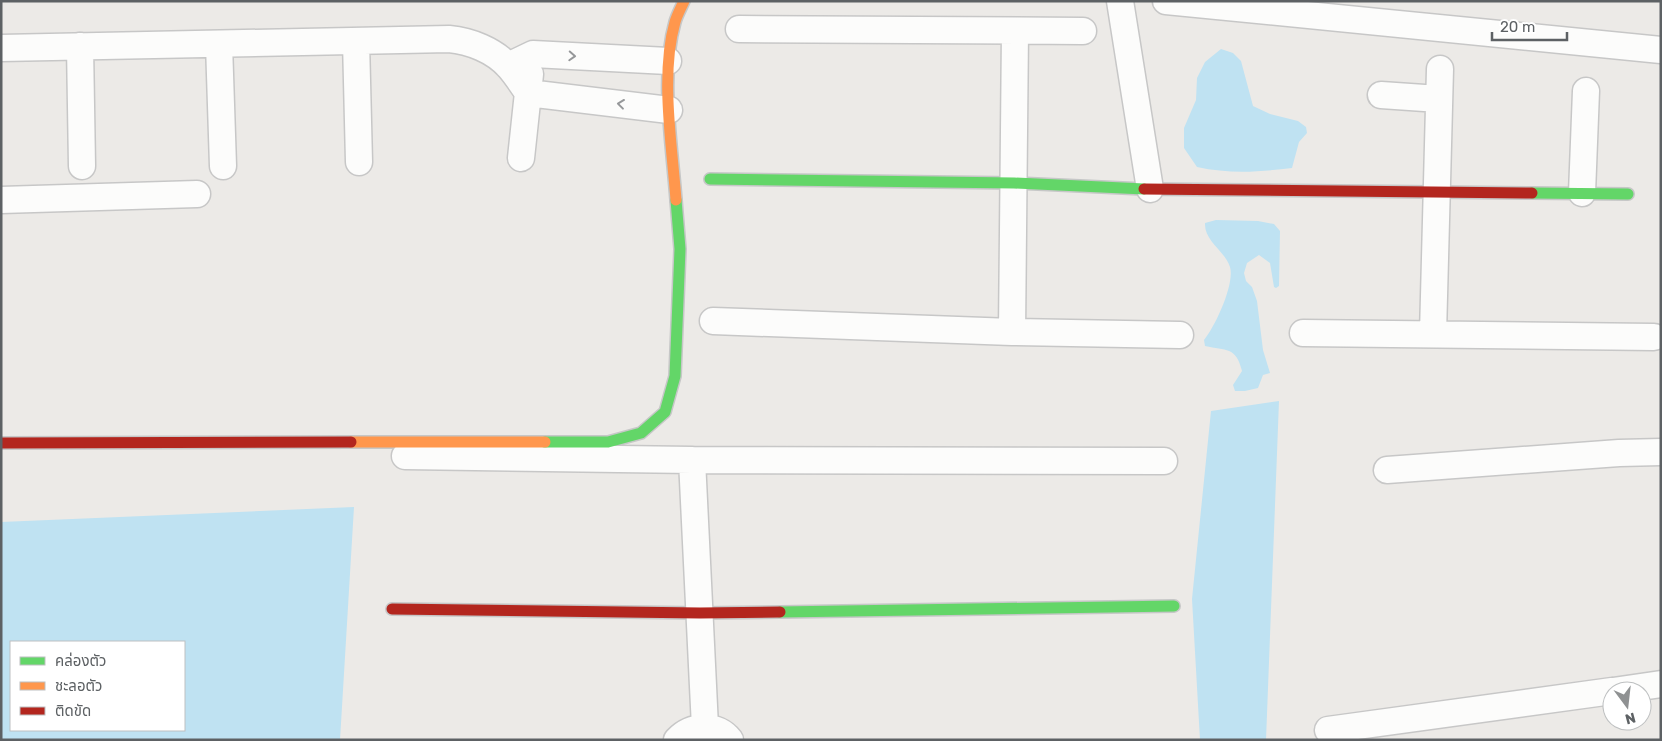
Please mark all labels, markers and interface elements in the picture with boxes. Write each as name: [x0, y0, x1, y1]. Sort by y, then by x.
scale bar: [1492, 10, 1567, 42]
text: 20 m: [1500, 18, 1535, 36]
one-way arrow: [568, 51, 576, 62]
one-way arrow: [617, 99, 625, 110]
legend: [10, 641, 185, 731]
text: คล่องตัว: [55, 652, 106, 670]
text: ชะลอตัว: [55, 677, 102, 695]
north arrow: [1602, 681, 1652, 731]
text: ติดขัด: [55, 702, 91, 720]
text: N: [1623, 709, 1637, 728]

